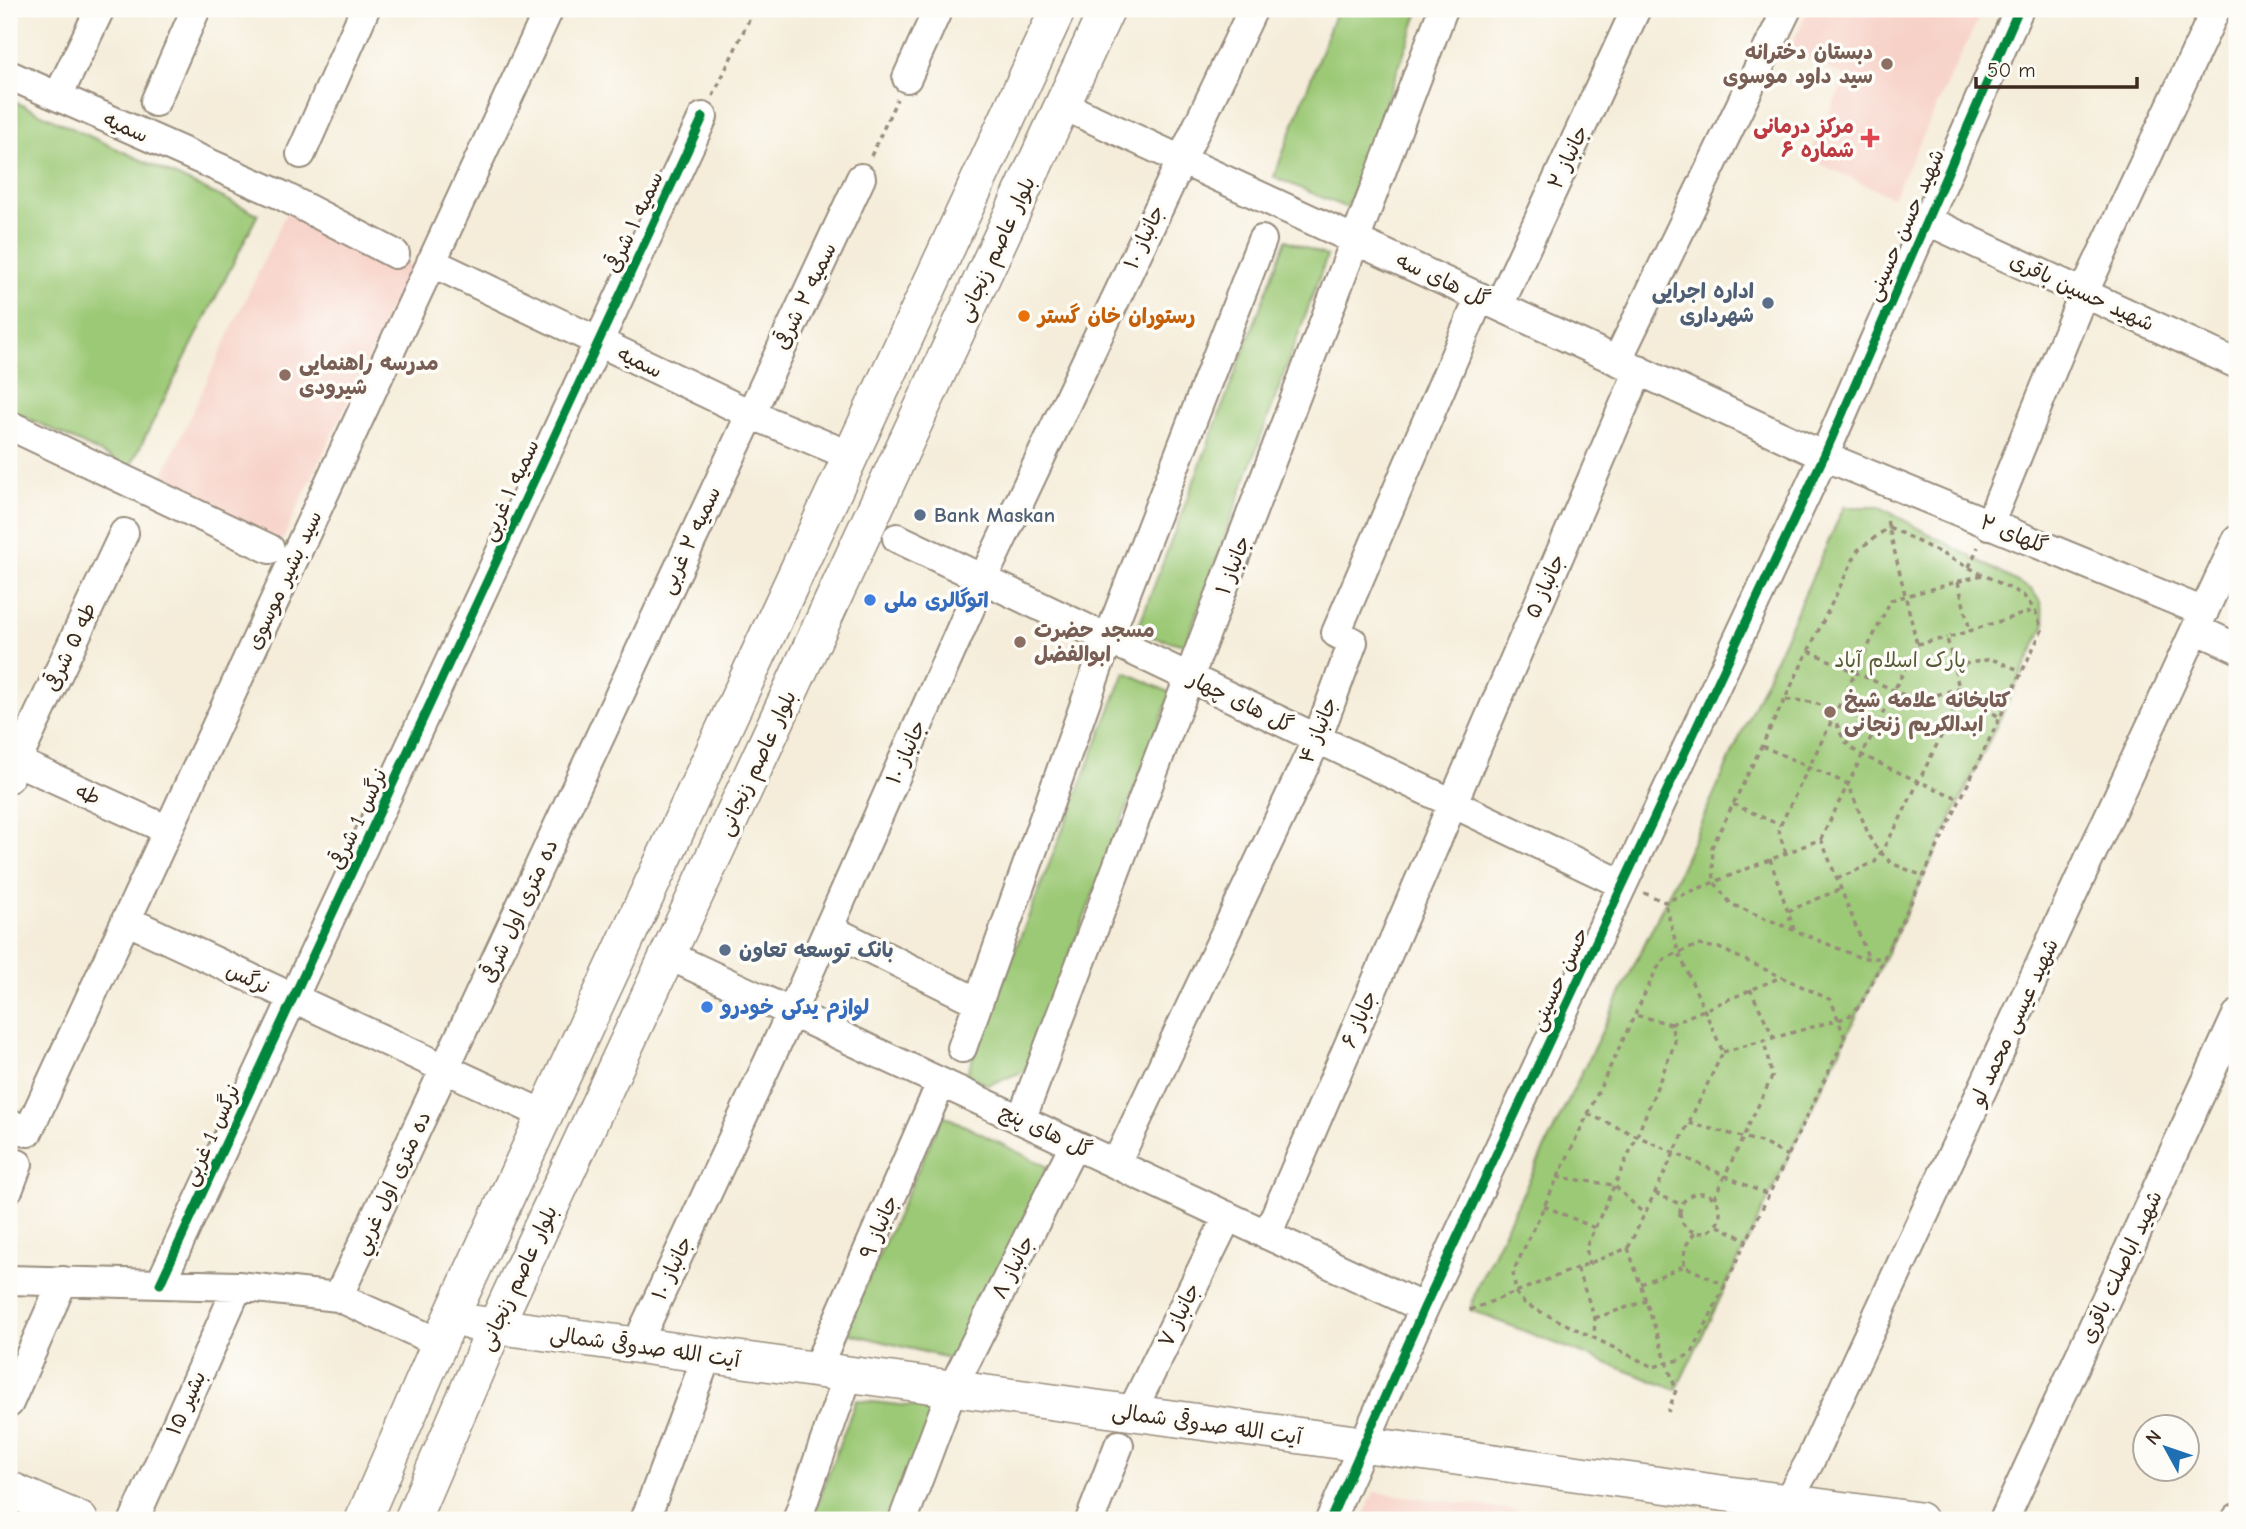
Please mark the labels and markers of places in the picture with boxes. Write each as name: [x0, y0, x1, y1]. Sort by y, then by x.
place label: دبستان دخترانه سید داود موسوی: [1723, 40, 1873, 90]
marker: دبستان دخترانه سید داود موسوی: [1879, 56, 1895, 72]
place label: مرکز درمانی شماره ۶: [1753, 114, 1854, 162]
marker: مرکز درمانی شماره ۶: [1860, 128, 1880, 148]
place label: اداره اجرایی شهرداری: [1652, 279, 1754, 327]
marker: اداره اجرایی شهرداری: [1760, 295, 1776, 311]
place label: رستوران خان گستر: [1036, 303, 1195, 330]
marker: رستوران خان گستر: [1016, 308, 1032, 324]
place label: مدرسه راهنمایی شیرودی: [299, 351, 439, 400]
marker: مدرسه راهنمایی شیرودی: [277, 367, 293, 383]
place label: Bank Maskan: [934, 503, 1055, 527]
marker: Bank Maskan: [912, 507, 928, 523]
place label: اتوگالری ملی: [884, 587, 989, 613]
marker: اتوگالری ملی: [862, 592, 878, 608]
place label: مسجد حضرت ابوالفضل: [1034, 618, 1155, 667]
marker: مسجد حضرت ابوالفضل: [1012, 634, 1028, 650]
place label: کتابخانه علامه شیخ ابدالکریم زنجانی: [1844, 688, 2011, 740]
marker: کتابخانه علامه شیخ ابدالکریم زنجانی: [1822, 704, 1838, 720]
place label: بانک توسعه تعاون: [739, 938, 894, 964]
marker: بانک توسعه تعاون: [717, 942, 733, 958]
place label: لوازم یدکی خودرو: [719, 995, 869, 1023]
marker: لوازم یدکی خودرو: [699, 999, 715, 1015]

